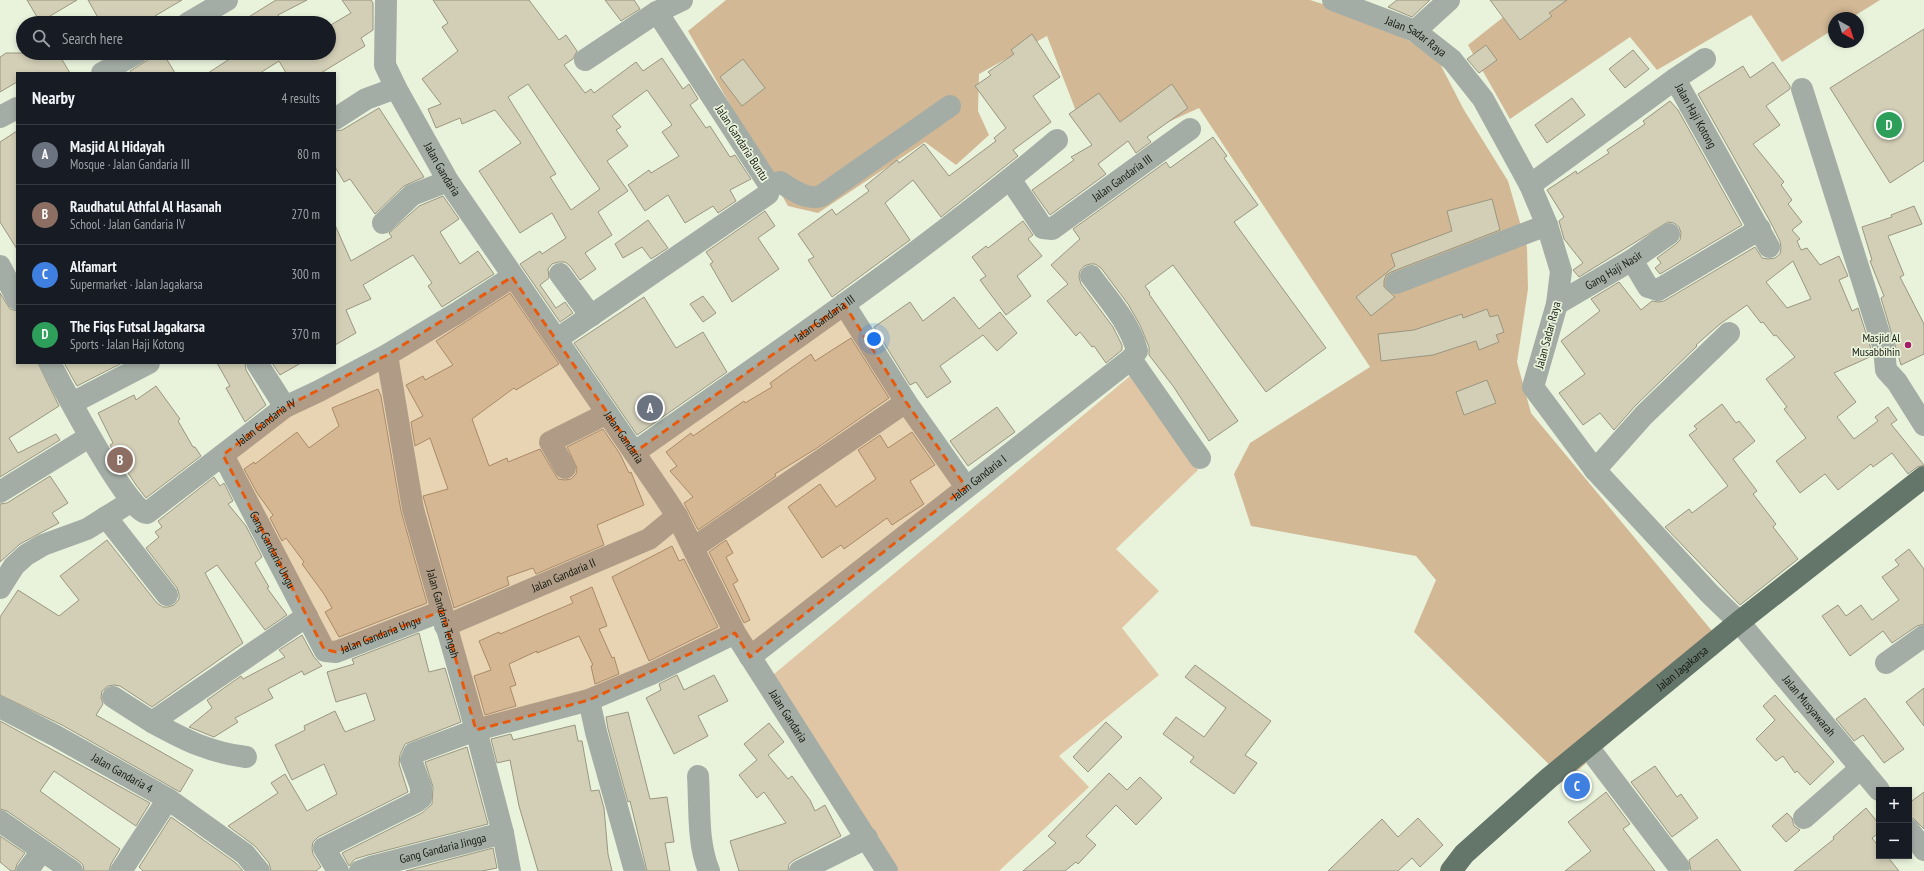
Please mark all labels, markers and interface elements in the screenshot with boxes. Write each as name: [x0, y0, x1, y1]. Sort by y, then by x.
street label: Jalan Sadar Raya: [1382, 12, 1450, 60]
north arrow: [1828, 12, 1864, 48]
search box: [16, 16, 336, 60]
icon: search: [30, 27, 52, 49]
text: Search here: [62, 29, 123, 48]
street label: Jalan Haji Kotong: [1672, 80, 1720, 151]
text: Nearby: [32, 87, 75, 109]
text: 4 results: [281, 90, 320, 107]
street label: Jalan Gandaria Buntu: [712, 101, 772, 183]
pin: D: [1876, 110, 1902, 140]
text: Masjid Al Hidayah: [70, 137, 165, 156]
street label: Jalan Gandaria: [420, 139, 464, 199]
text: A: [42, 146, 48, 163]
text: 80 m: [297, 146, 320, 163]
street label: Jalan Gandaria III: [1088, 151, 1155, 205]
text: Mosque · Jalan Gandaria III: [70, 156, 190, 173]
text: Raudhatul Athfal Al Hasanah: [70, 197, 222, 216]
text: B: [42, 206, 48, 223]
text: 270 m: [291, 206, 320, 223]
text: School · Jalan Gandaria IV: [70, 216, 185, 233]
street label: Gang Haji Nasir: [1582, 247, 1646, 293]
text: Alfamart: [70, 257, 117, 276]
text: C: [42, 266, 48, 283]
text: 300 m: [291, 266, 320, 283]
text: Supermarket · Jalan Jagakarsa: [70, 276, 203, 293]
street label: Jalan Gandaria III: [790, 291, 857, 345]
street label: Jalan Sadar Raya: [1531, 300, 1564, 371]
text: The Fiqs Futsal Jagakarsa: [70, 317, 205, 336]
text: D: [42, 326, 48, 343]
text: 370 m: [291, 326, 320, 343]
your location: [864, 329, 884, 349]
place label: Masjid Al Musabbihin: [1852, 330, 1900, 359]
text: Sports · Jalan Haji Kotong: [70, 336, 184, 353]
marker: Masjid Al Musabbihin: [1903, 340, 1913, 350]
pin: A: [637, 393, 663, 423]
street label: Jalan Gandaria IV: [232, 395, 298, 450]
street label: Jalan Gandaria: [601, 407, 647, 466]
pin: B: [107, 445, 133, 475]
street label: Jalan Gandaria I: [948, 451, 1009, 504]
street label: Gang Gandaria Ungu: [247, 509, 299, 591]
street label: Jalan Gandaria II: [528, 555, 598, 596]
street label: Jalan Gandaria Tengah: [423, 566, 463, 660]
street label: Jalan Gandaria Ungu: [338, 612, 423, 657]
street label: Jalan Jagakarsa: [1652, 642, 1711, 694]
street label: Jalan Musyawarah: [1779, 671, 1839, 739]
street label: Jalan Gandaria: [765, 686, 811, 745]
street label: Jalan Gandaria 4: [88, 749, 156, 796]
pin: C: [1564, 771, 1590, 801]
map controls: [1876, 787, 1912, 859]
button: +: [1876, 787, 1912, 823]
button: −: [1876, 823, 1912, 859]
street label: Gang Gandaria Jingga: [398, 830, 488, 866]

